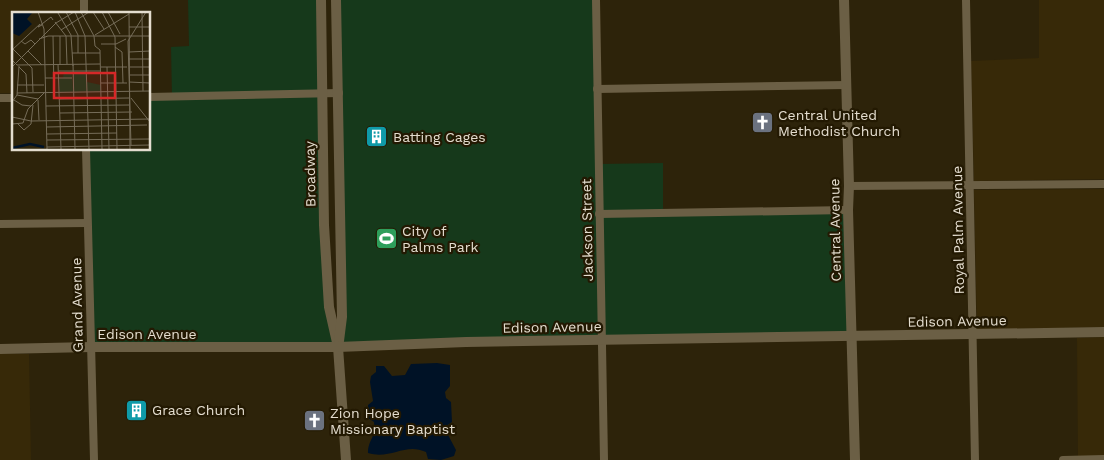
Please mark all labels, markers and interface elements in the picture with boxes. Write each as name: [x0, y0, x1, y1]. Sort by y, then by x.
inset map: [12, 12, 150, 150]
place label: Central United Methodist Church: [778, 107, 900, 139]
church icon: Central United Methodist Church: [750, 111, 774, 135]
building icon: Batting Cages: [365, 125, 389, 149]
place label: Batting Cages: [393, 129, 486, 145]
street label: Broadway: [301, 140, 319, 207]
street label: Royal Palm Avenue: [949, 166, 967, 294]
street label: Jackson Street: [578, 178, 596, 281]
street label: Central Avenue: [826, 178, 844, 282]
place label: City of Palms Park: [402, 223, 478, 255]
sports icon: City of Palms Park: [374, 227, 398, 251]
street label: Grand Avenue: [68, 257, 86, 353]
street label: Edison Avenue: [907, 312, 1007, 330]
street label: Edison Avenue: [502, 318, 602, 336]
street label: Edison Avenue: [97, 326, 197, 342]
building icon: Grace Church: [124, 398, 148, 422]
place label: Grace Church: [152, 402, 245, 418]
place label: Zion Hope Missionary Baptist: [330, 405, 455, 437]
church icon: Zion Hope Missionary Baptist: [302, 409, 326, 433]

